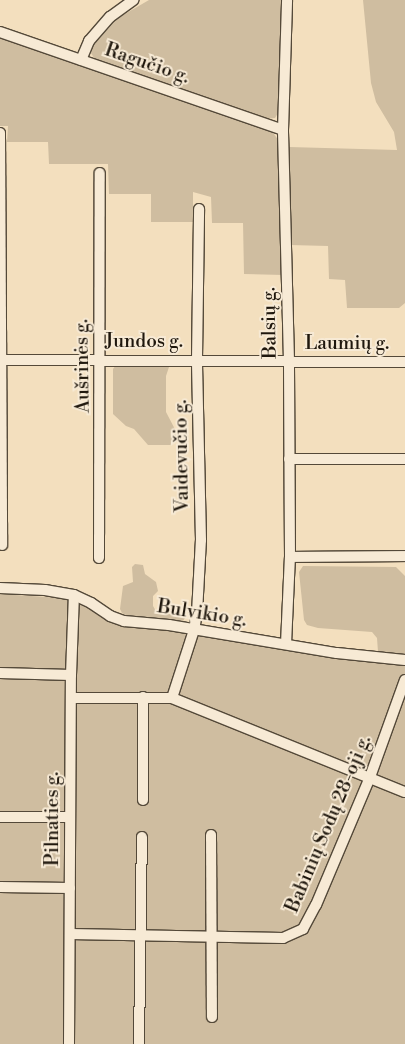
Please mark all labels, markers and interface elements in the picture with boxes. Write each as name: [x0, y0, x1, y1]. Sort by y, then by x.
street label: Ragučio g.: [102, 39, 192, 89]
street label: Balsių g.: [258, 287, 282, 359]
street label: Aušrinės g.: [71, 319, 95, 413]
street label: Jundos g.: [105, 331, 183, 353]
street label: Laumių g.: [305, 333, 389, 355]
street label: Vaidevučio g.: [170, 399, 194, 513]
street label: Bulvikio g.: [156, 596, 248, 632]
street label: Babinių Sodų 28-oji g.: [281, 732, 377, 916]
street label: Pilnaties g.: [42, 772, 64, 866]

